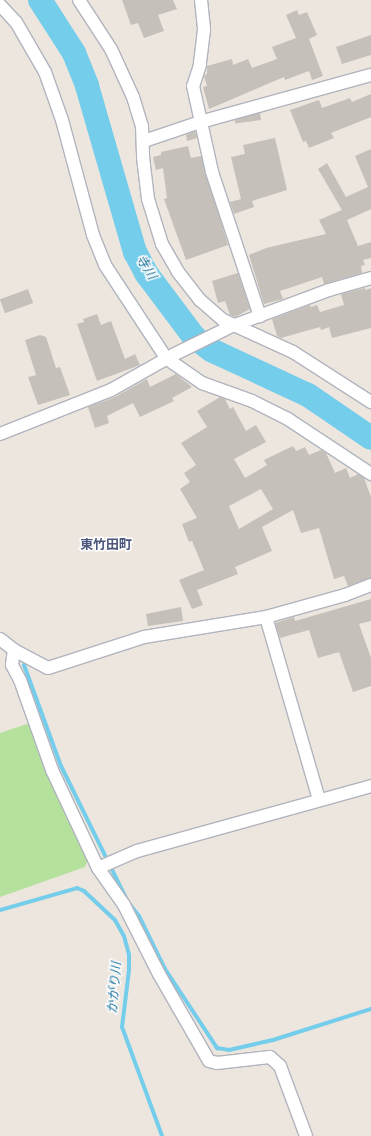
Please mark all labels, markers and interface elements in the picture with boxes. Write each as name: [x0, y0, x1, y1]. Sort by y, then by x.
water label: 寺川: [132, 253, 158, 283]
district label: 東竹田町: [80, 538, 132, 554]
water label: かがり川: [106, 961, 126, 1015]

